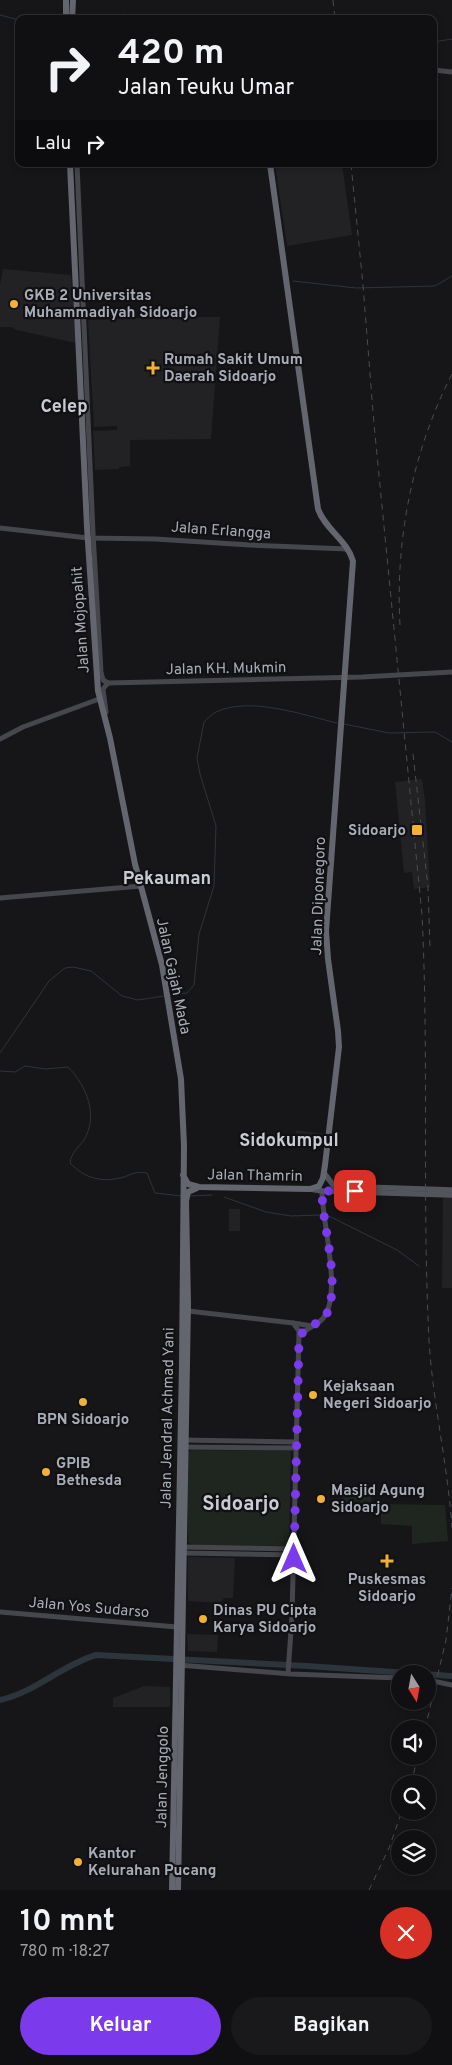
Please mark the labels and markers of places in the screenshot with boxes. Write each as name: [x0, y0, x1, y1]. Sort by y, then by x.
place label: GKB 2 Universitas Muhammadiyah Sidoarjo: [24, 287, 197, 323]
marker: GKB 2 Universitas Muhammadiyah Sidoarjo: [8, 298, 20, 310]
place label: Rumah Sakit Umum Daerah Sidoarjo: [164, 351, 303, 387]
marker: Rumah Sakit Umum Daerah Sidoarjo: [146, 361, 160, 375]
place label: Sidoarjo: [348, 822, 406, 841]
marker: Sidoarjo: [410, 823, 424, 837]
pin: [334, 1170, 376, 1212]
place label: Kejaksaan Negeri Sidoarjo: [323, 1378, 432, 1414]
marker: Kejaksaan Negeri Sidoarjo: [307, 1389, 319, 1401]
marker: BPN Sidoarjo: [77, 1396, 89, 1408]
place label: BPN Sidoarjo: [37, 1411, 129, 1430]
place label: GPIB Bethesda: [56, 1455, 122, 1491]
marker: GPIB Bethesda: [40, 1466, 52, 1478]
place label: Masjid Agung Sidoarjo: [331, 1482, 425, 1518]
marker: Masjid Agung Sidoarjo: [315, 1493, 327, 1505]
marker: Puskesmas Sidoarjo: [380, 1554, 394, 1568]
place label: Puskesmas Sidoarjo: [348, 1571, 426, 1607]
place label: Dinas PU Cipta Karya Sidoarjo: [213, 1602, 317, 1638]
marker: Dinas PU Cipta Karya Sidoarjo: [197, 1613, 209, 1625]
place label: Kantor Kelurahan Pucang: [88, 1845, 216, 1881]
marker: Kantor Kelurahan Pucang: [72, 1856, 84, 1868]

